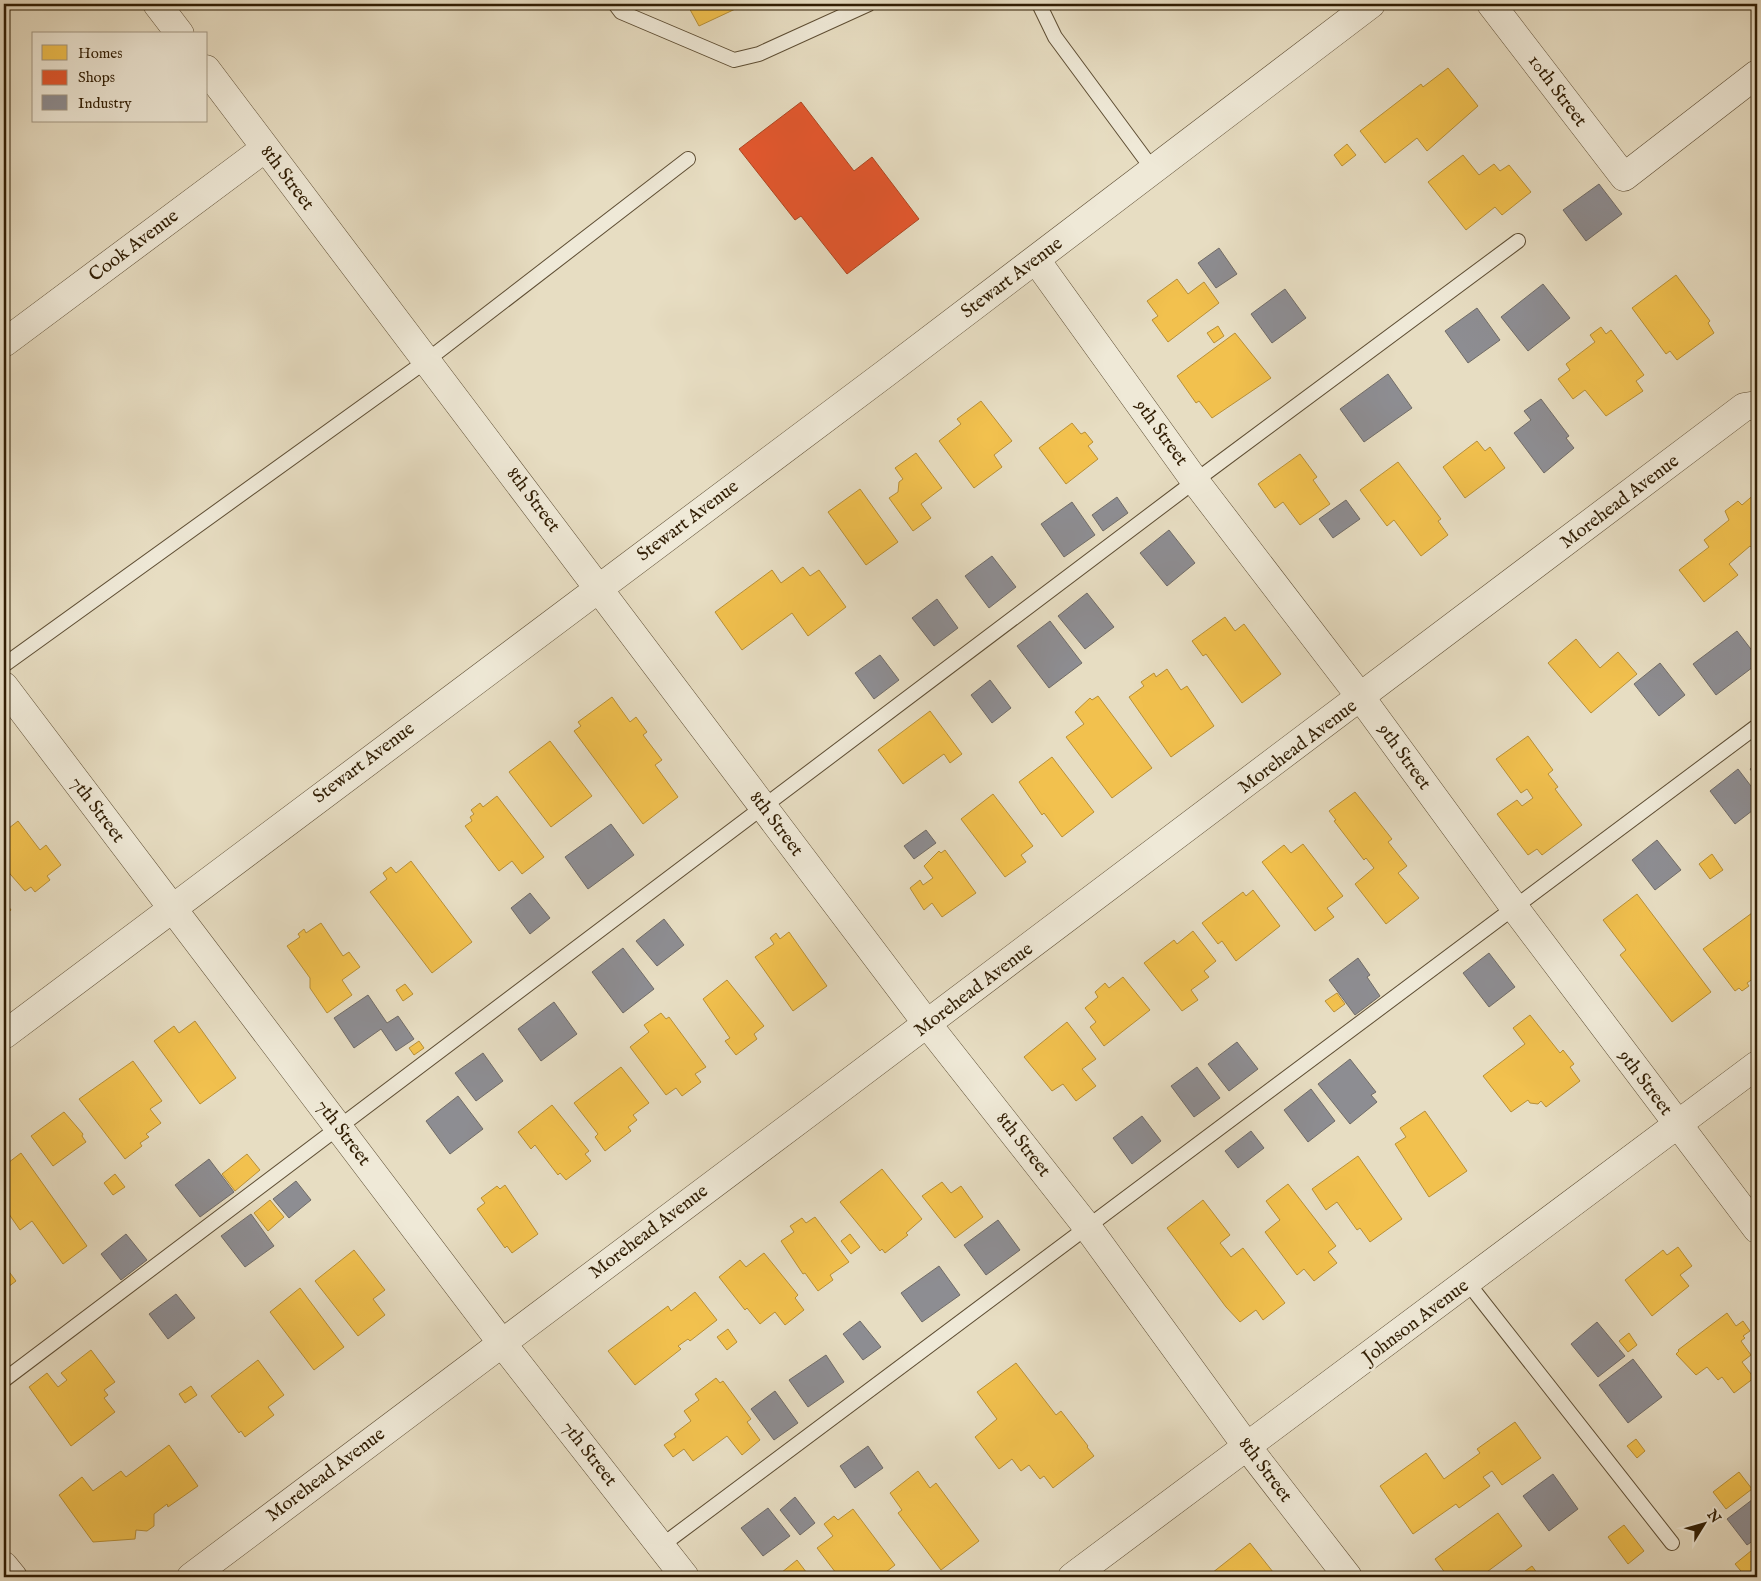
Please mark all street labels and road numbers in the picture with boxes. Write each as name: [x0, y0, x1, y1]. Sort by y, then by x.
street label: 10th Street: [1522, 50, 1592, 132]
street label: 8th Street: [255, 141, 320, 216]
street label: Cook Avenue: [84, 204, 184, 288]
street label: Stewart Avenue: [956, 232, 1068, 324]
street label: 9th Street: [1128, 394, 1193, 471]
street label: Morehead Avenue: [1556, 449, 1684, 555]
street label: 8th Street: [501, 463, 566, 538]
street label: Stewart Avenue: [632, 475, 744, 567]
street label: Morehead Avenue: [1234, 694, 1362, 800]
street label: Stewart Avenue: [308, 717, 420, 809]
street label: 9th Street: [1371, 718, 1436, 795]
street label: 7th Street: [64, 772, 130, 848]
street label: 8th Street: [744, 787, 809, 862]
street label: Morehead Avenue: [910, 937, 1038, 1043]
street label: 9th Street: [1612, 1045, 1678, 1121]
street label: 7th Street: [310, 1095, 376, 1171]
street label: 8th Street: [990, 1108, 1056, 1182]
street label: Morehead Avenue: [585, 1179, 713, 1285]
street label: Johnson Avenue: [1357, 1274, 1474, 1371]
street label: 7th Street: [556, 1416, 622, 1492]
street label: Morehead Avenue: [262, 1422, 390, 1528]
street label: 8th Street: [1233, 1433, 1298, 1508]

